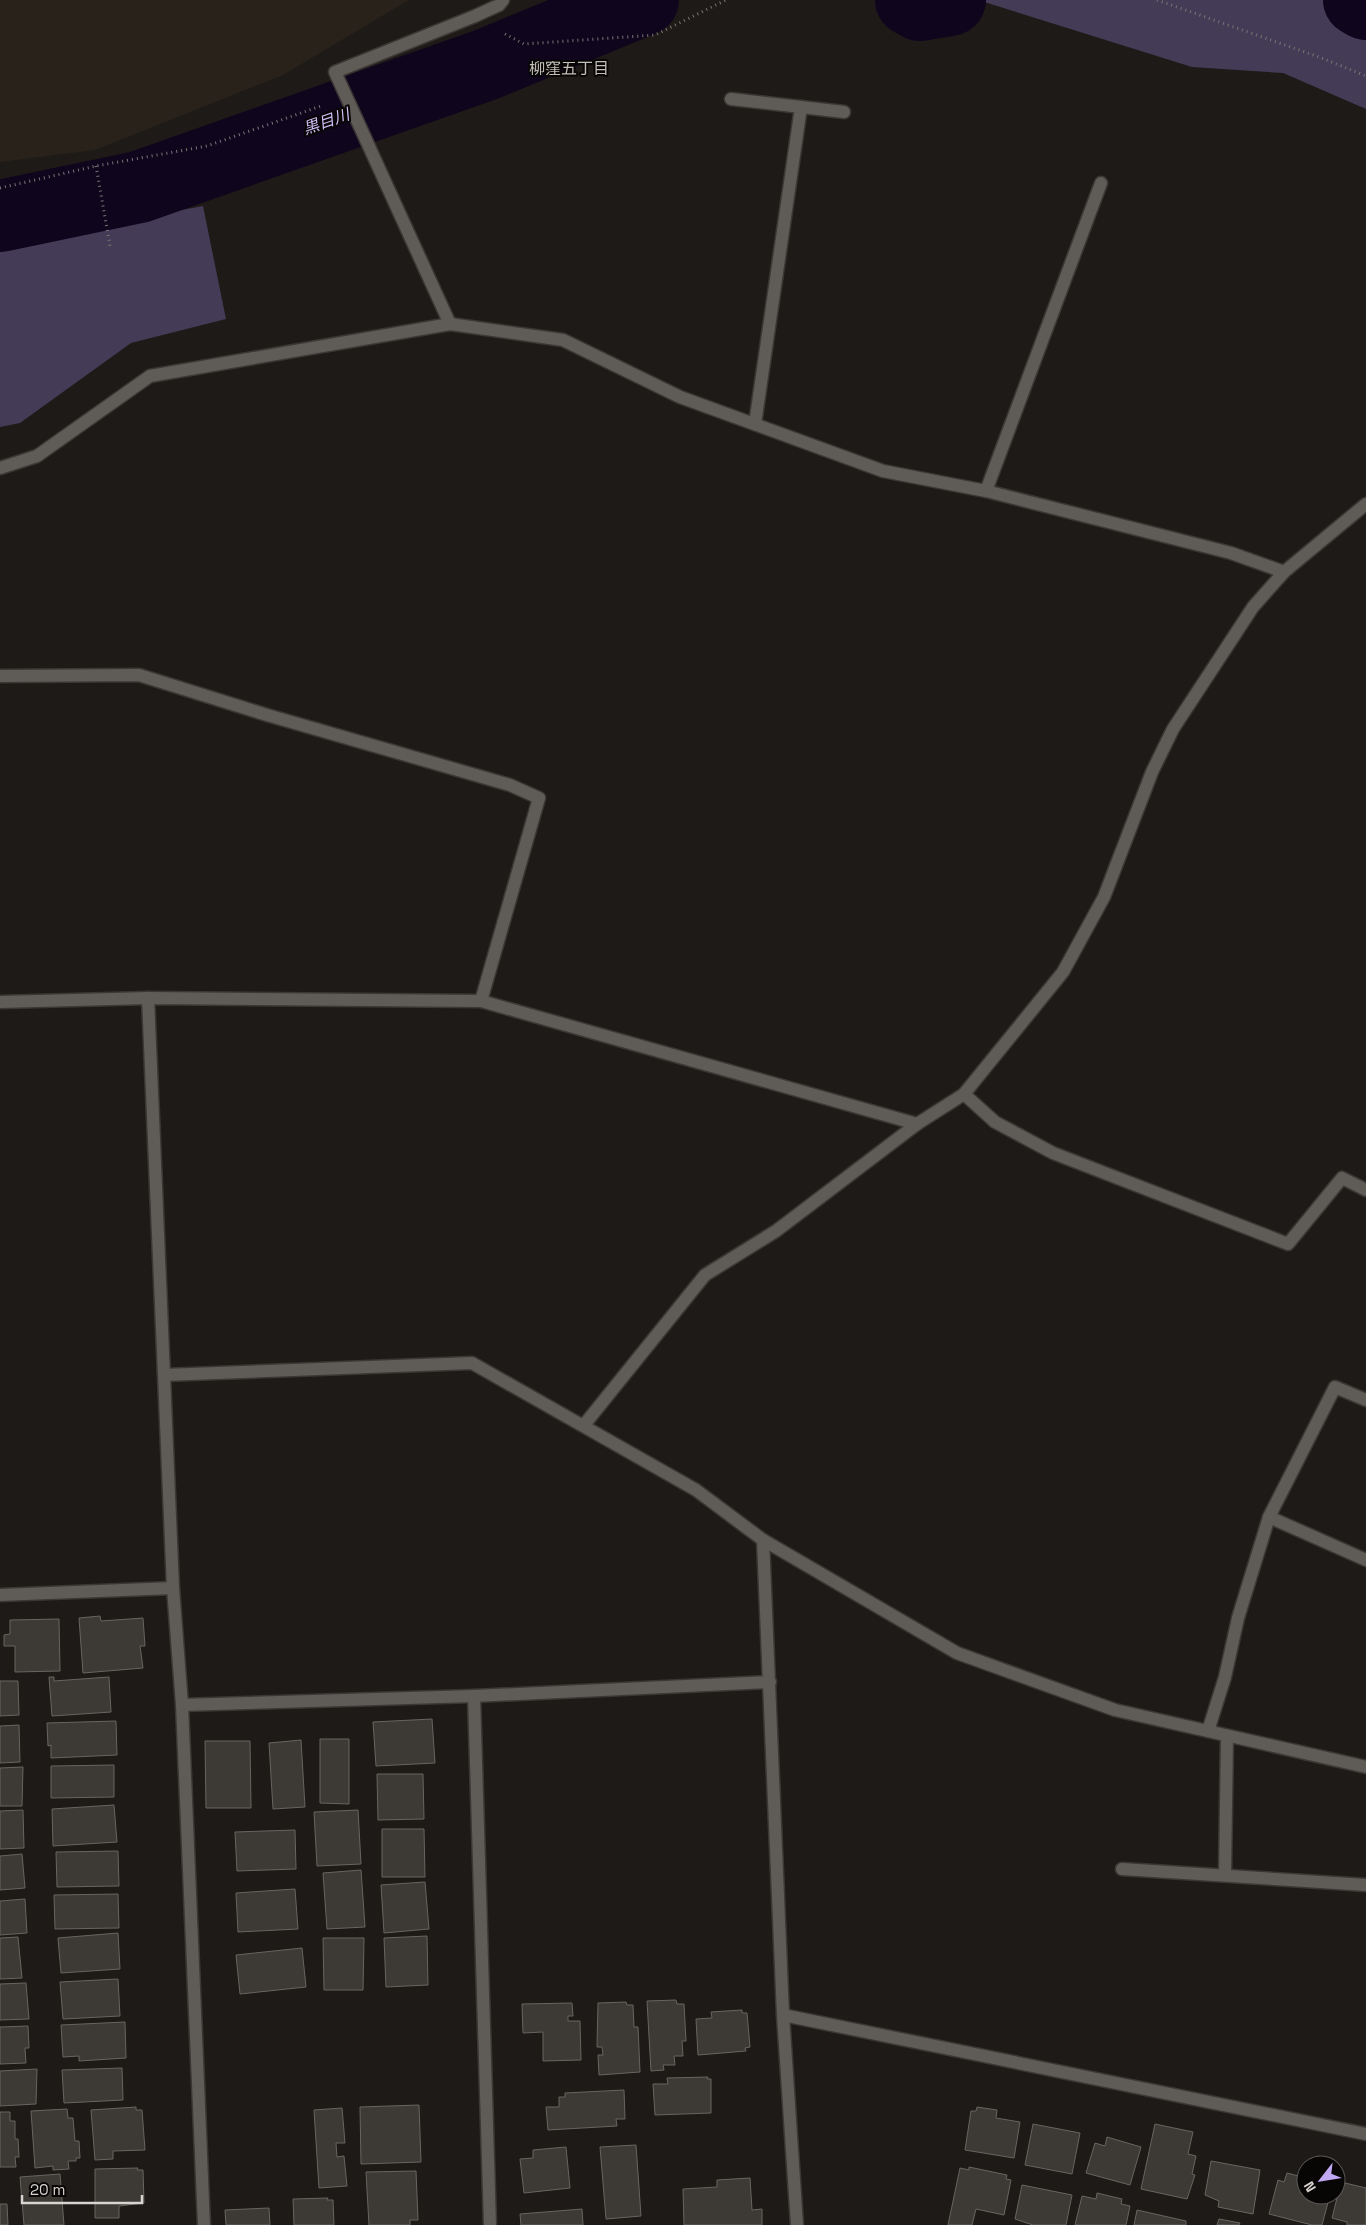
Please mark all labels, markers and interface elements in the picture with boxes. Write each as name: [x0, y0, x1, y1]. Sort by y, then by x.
district label: 柳窪五丁目: [529, 58, 609, 79]
water label: 黒目川: [300, 103, 354, 139]
north arrow: [1296, 2155, 1346, 2205]
scale bar: [22, 2172, 142, 2204]
text: N: [1300, 2178, 1320, 2195]
text: 20 m: [30, 2180, 65, 2199]

